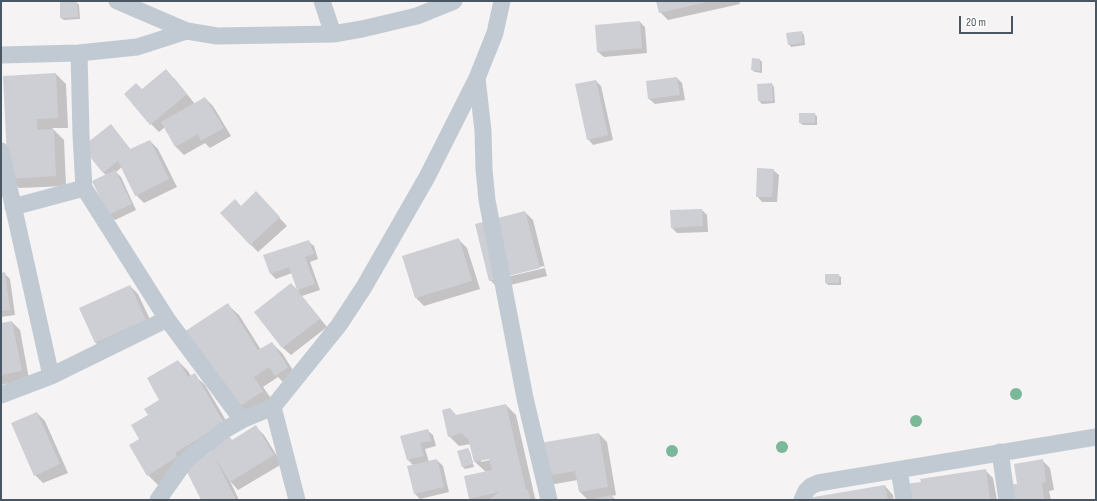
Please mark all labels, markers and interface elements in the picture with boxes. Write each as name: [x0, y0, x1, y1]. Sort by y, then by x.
scale bar: [961, 8, 1015, 34]
text: 20 m: [966, 15, 986, 30]

